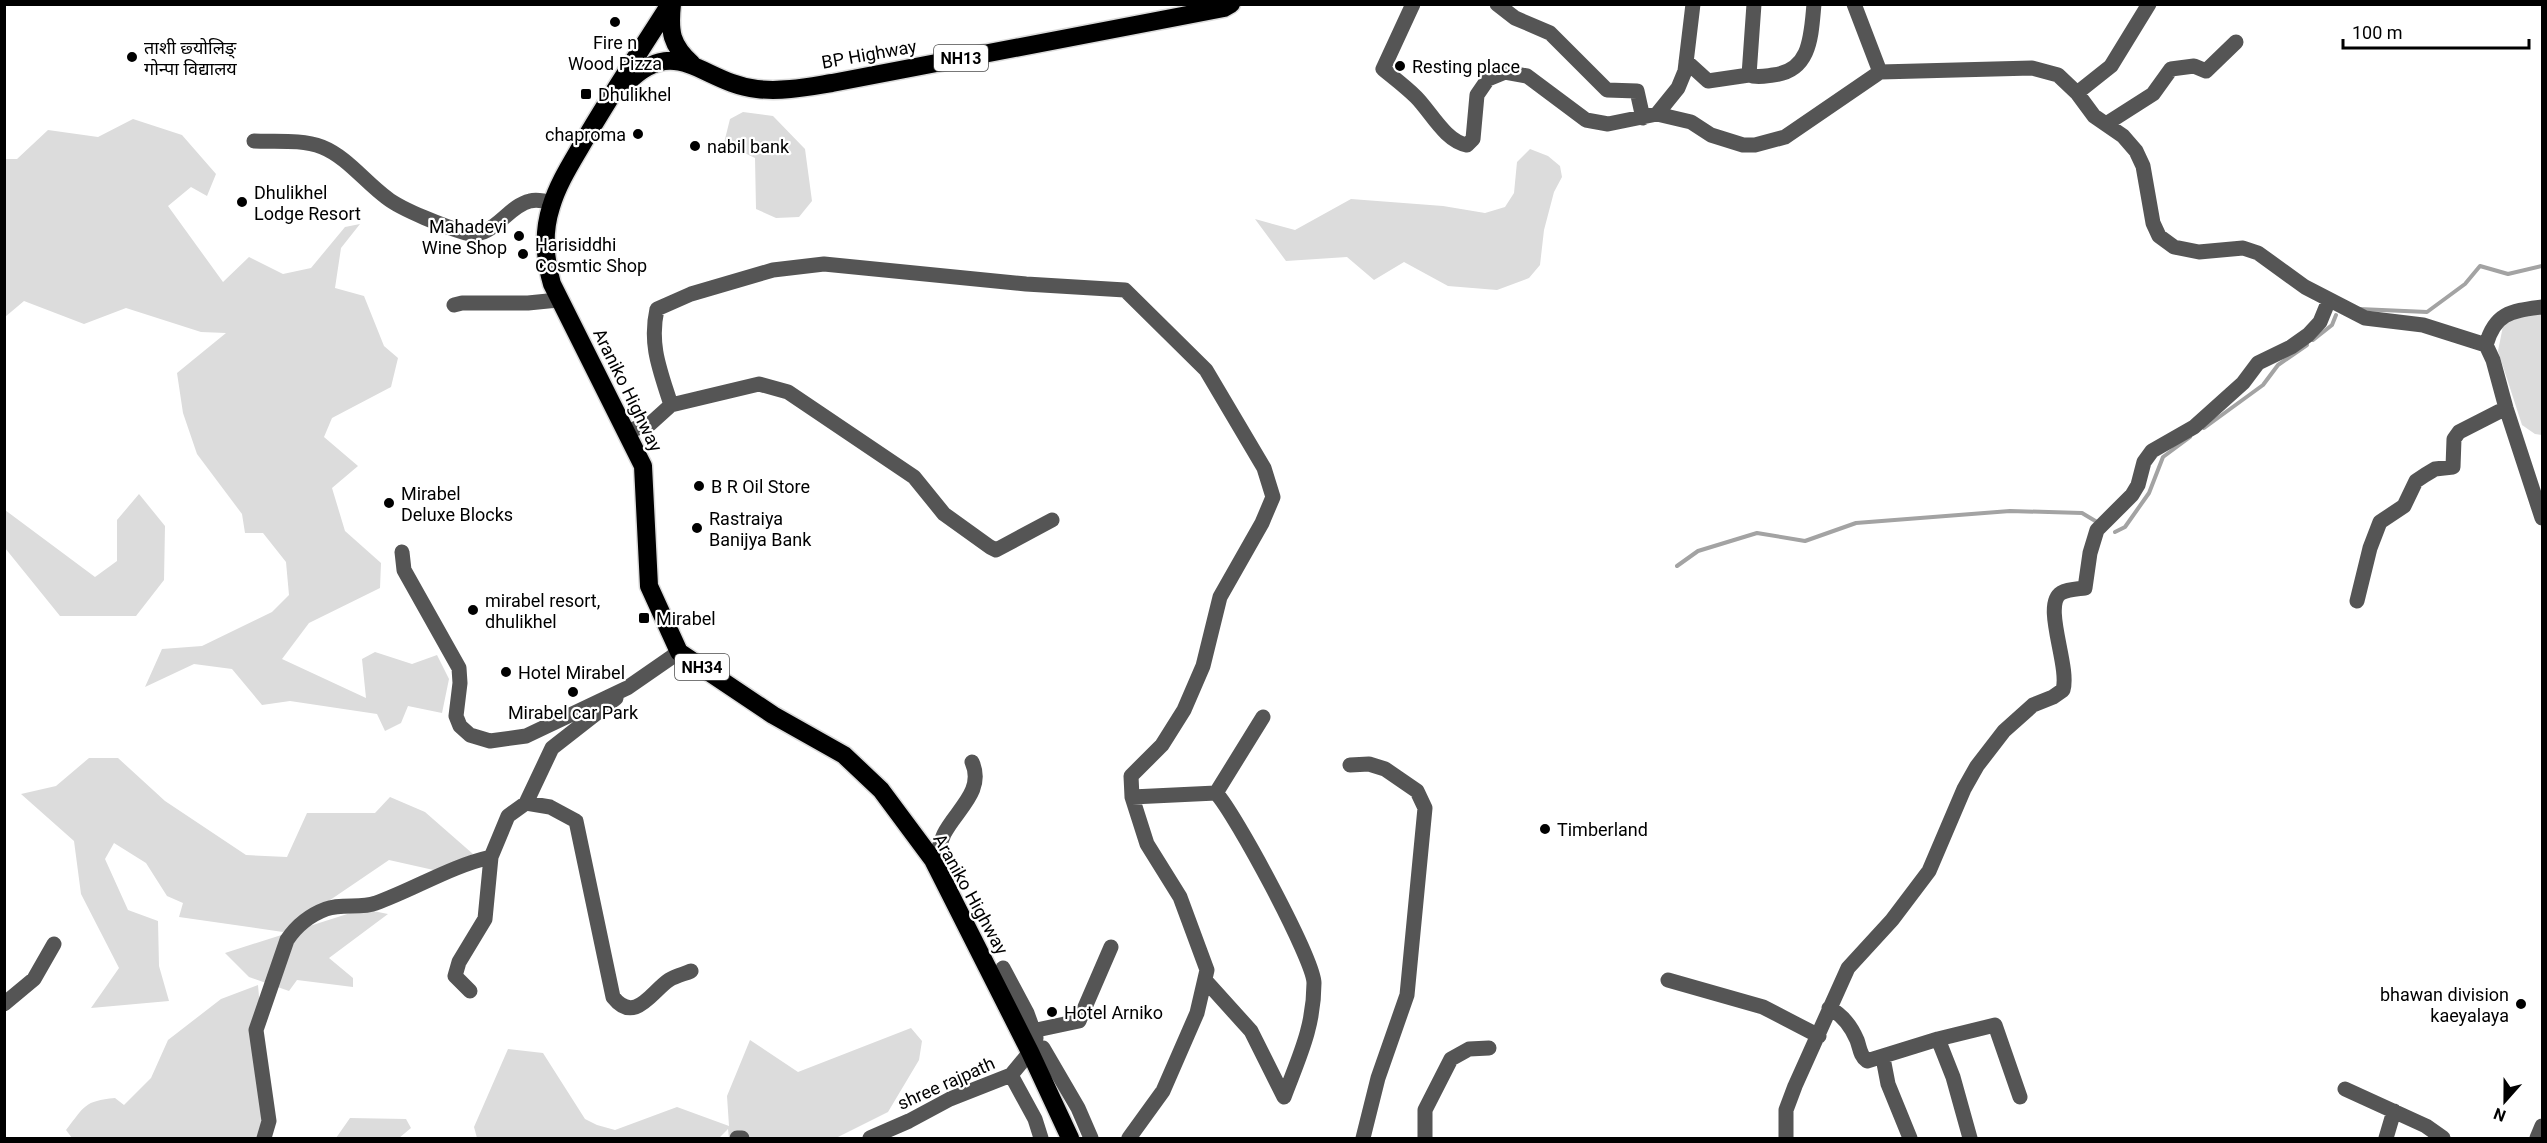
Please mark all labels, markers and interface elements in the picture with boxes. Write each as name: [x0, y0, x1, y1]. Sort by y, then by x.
scale bar: [2343, 12, 2529, 50]
marker: Fire n Wood Pizza: [608, 15, 622, 29]
text: 100 m: [2352, 22, 2403, 43]
place label: Fire n Wood Pizza: [568, 32, 662, 74]
street label: BP Highway: [820, 35, 919, 73]
place label: ताशी छ्‍योलिङ् गोन्पा विद्यालय: [144, 37, 237, 79]
road number: NH13: [934, 45, 988, 71]
marker: ताशी छ्‍योलिङ् गोन्पा विद्यालय: [125, 50, 139, 64]
place label: Resting place: [1412, 56, 1520, 77]
marker: Resting place: [1393, 59, 1407, 73]
place label: Dhulikhel: [598, 84, 671, 105]
marker: Dhulikhel: [579, 87, 593, 101]
place label: chaproma: [545, 124, 626, 145]
marker: chaproma: [631, 127, 645, 141]
place label: nabil bank: [707, 136, 790, 157]
marker: nabil bank: [688, 139, 702, 153]
place label: Dhulikhel Lodge Resort: [254, 182, 361, 224]
marker: Dhulikhel Lodge Resort: [235, 195, 249, 209]
place label: Mahadevi Wine Shop: [422, 216, 507, 258]
marker: Mahadevi Wine Shop: [512, 229, 526, 243]
place label: Harisiddhi Cosmtic Shop: [535, 234, 647, 276]
marker: Harisiddhi Cosmtic Shop: [516, 247, 530, 261]
street label: Araniko Highway: [589, 325, 667, 455]
place label: B R Oil Store: [711, 476, 810, 497]
marker: B R Oil Store: [692, 479, 706, 493]
place label: Mirabel Deluxe Blocks: [401, 483, 513, 525]
marker: Mirabel Deluxe Blocks: [382, 496, 396, 510]
place label: Rastraiya Banijya Bank: [709, 508, 812, 550]
marker: Rastraiya Banijya Bank: [690, 521, 704, 535]
place label: mirabel resort, dhulikhel: [485, 590, 600, 632]
marker: mirabel resort, dhulikhel: [466, 603, 480, 617]
place label: Mirabel: [656, 608, 716, 629]
marker: Mirabel: [637, 611, 651, 625]
road number: NH34: [675, 654, 729, 680]
place label: Hotel Mirabel: [518, 662, 625, 683]
marker: Hotel Mirabel: [499, 665, 513, 679]
marker: Mirabel car Park: [566, 685, 580, 699]
place label: Mirabel car Park: [508, 702, 639, 723]
place label: Timberland: [1557, 819, 1648, 840]
marker: Timberland: [1538, 822, 1552, 836]
street label: Araniko Highway: [929, 830, 1013, 958]
place label: bhawan division kaeyalaya: [2380, 984, 2509, 1026]
marker: bhawan division kaeyalaya: [2514, 997, 2528, 1011]
place label: Hotel Arniko: [1064, 1002, 1163, 1023]
marker: Hotel Arniko: [1045, 1005, 1059, 1019]
street label: shree rajpath: [894, 1052, 998, 1114]
north arrow: [2475, 1071, 2535, 1131]
text: N: [2491, 1104, 2508, 1125]

